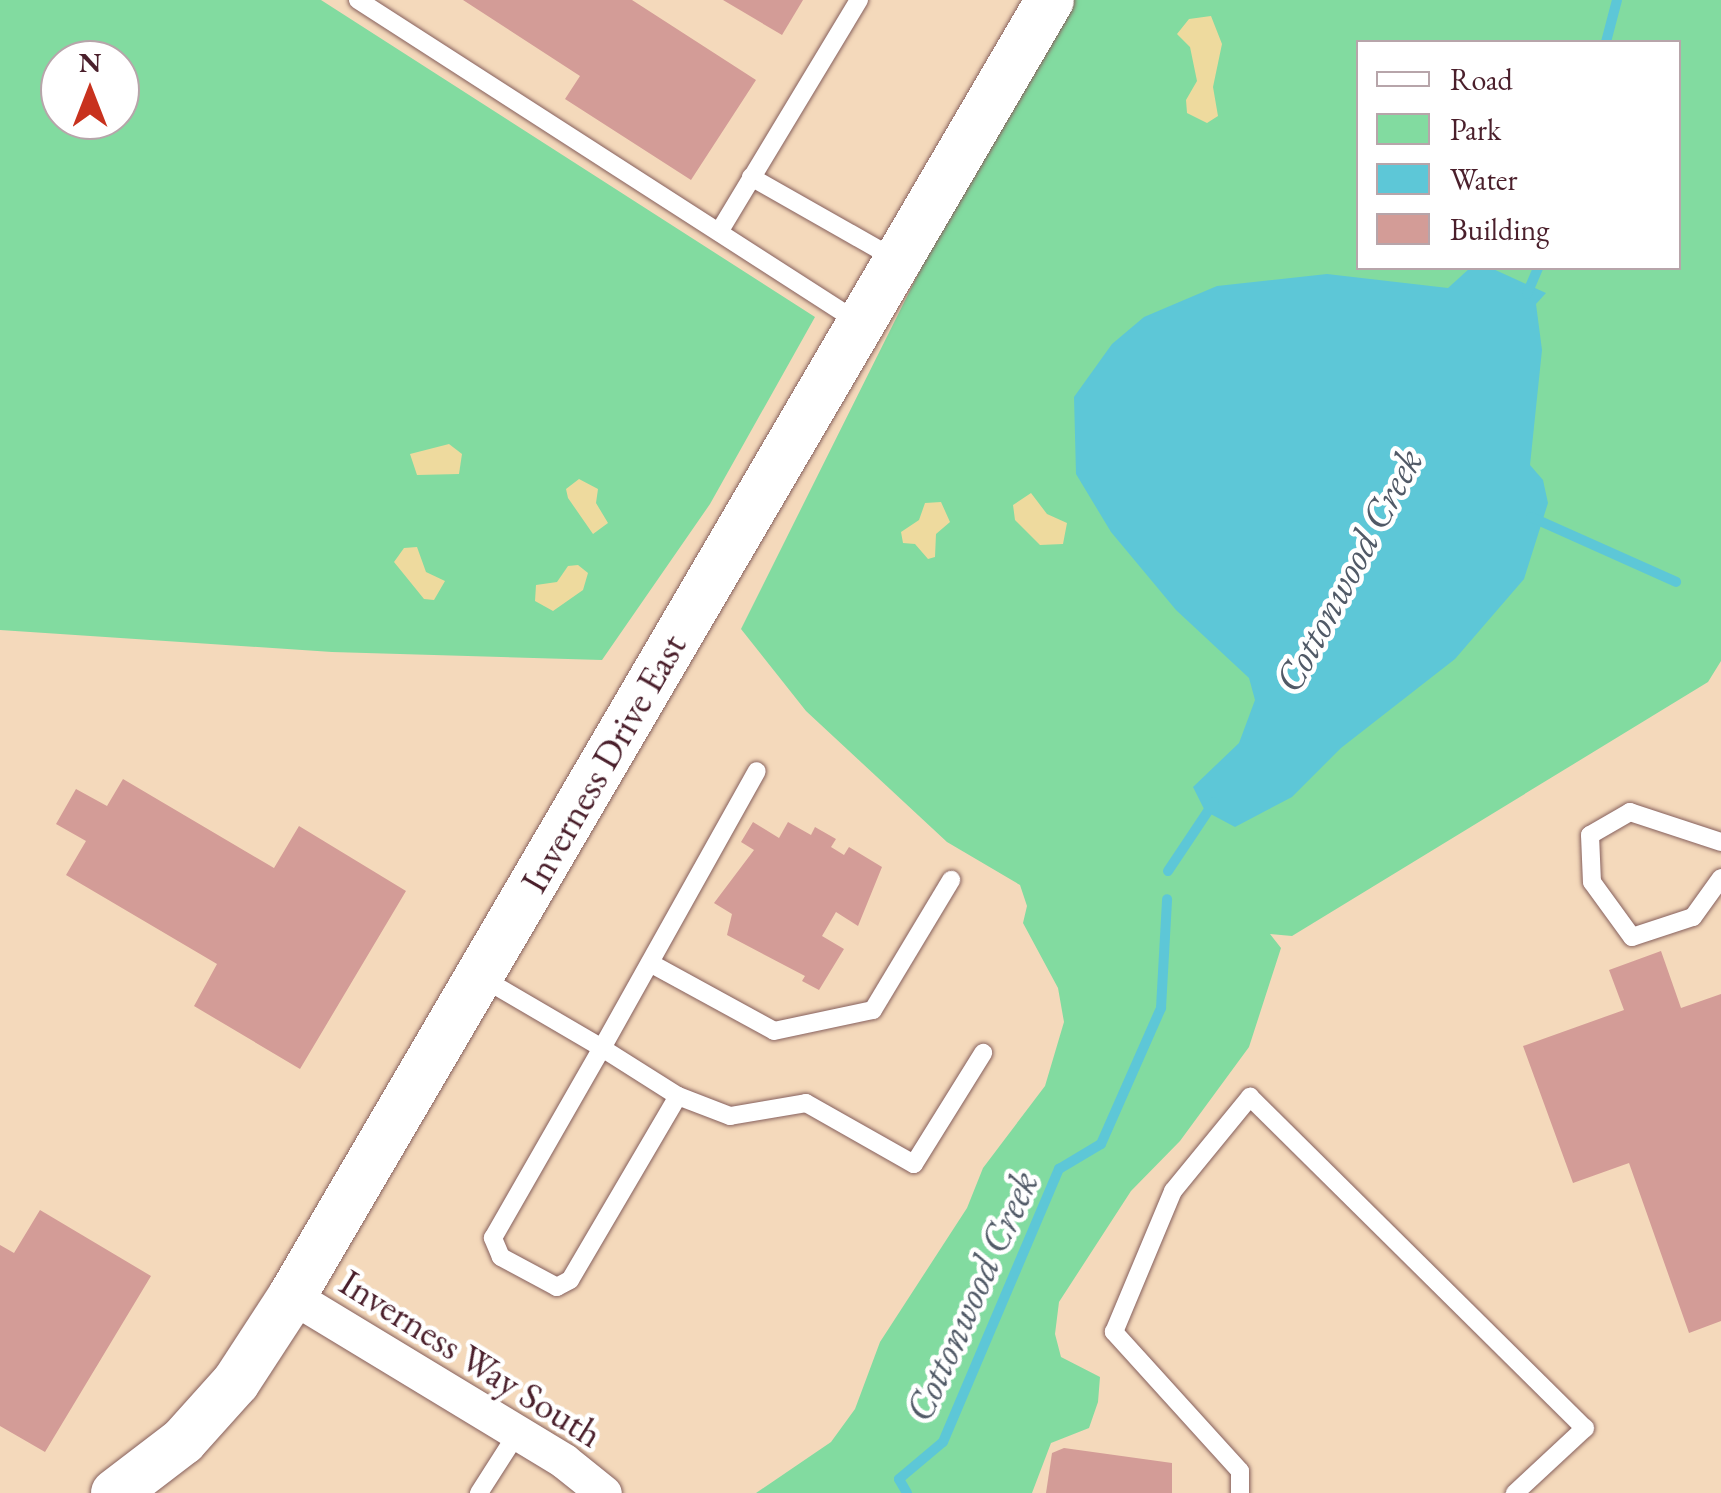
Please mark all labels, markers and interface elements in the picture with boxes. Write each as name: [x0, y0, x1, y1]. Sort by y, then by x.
north arrow: [40, 40, 140, 140]
legend: [1356, 40, 1681, 270]
text: N: [79, 44, 101, 80]
text: Road: [1450, 60, 1513, 99]
text: Park: [1450, 110, 1501, 149]
text: Water: [1450, 160, 1518, 199]
text: Building: [1450, 210, 1549, 249]
water label: Cottonwood Creek: [1264, 440, 1432, 700]
street label: Inverness Drive East: [511, 626, 695, 900]
water label: Cottonwood Creek: [894, 1163, 1048, 1429]
street label: Inverness Way South: [332, 1259, 610, 1457]

